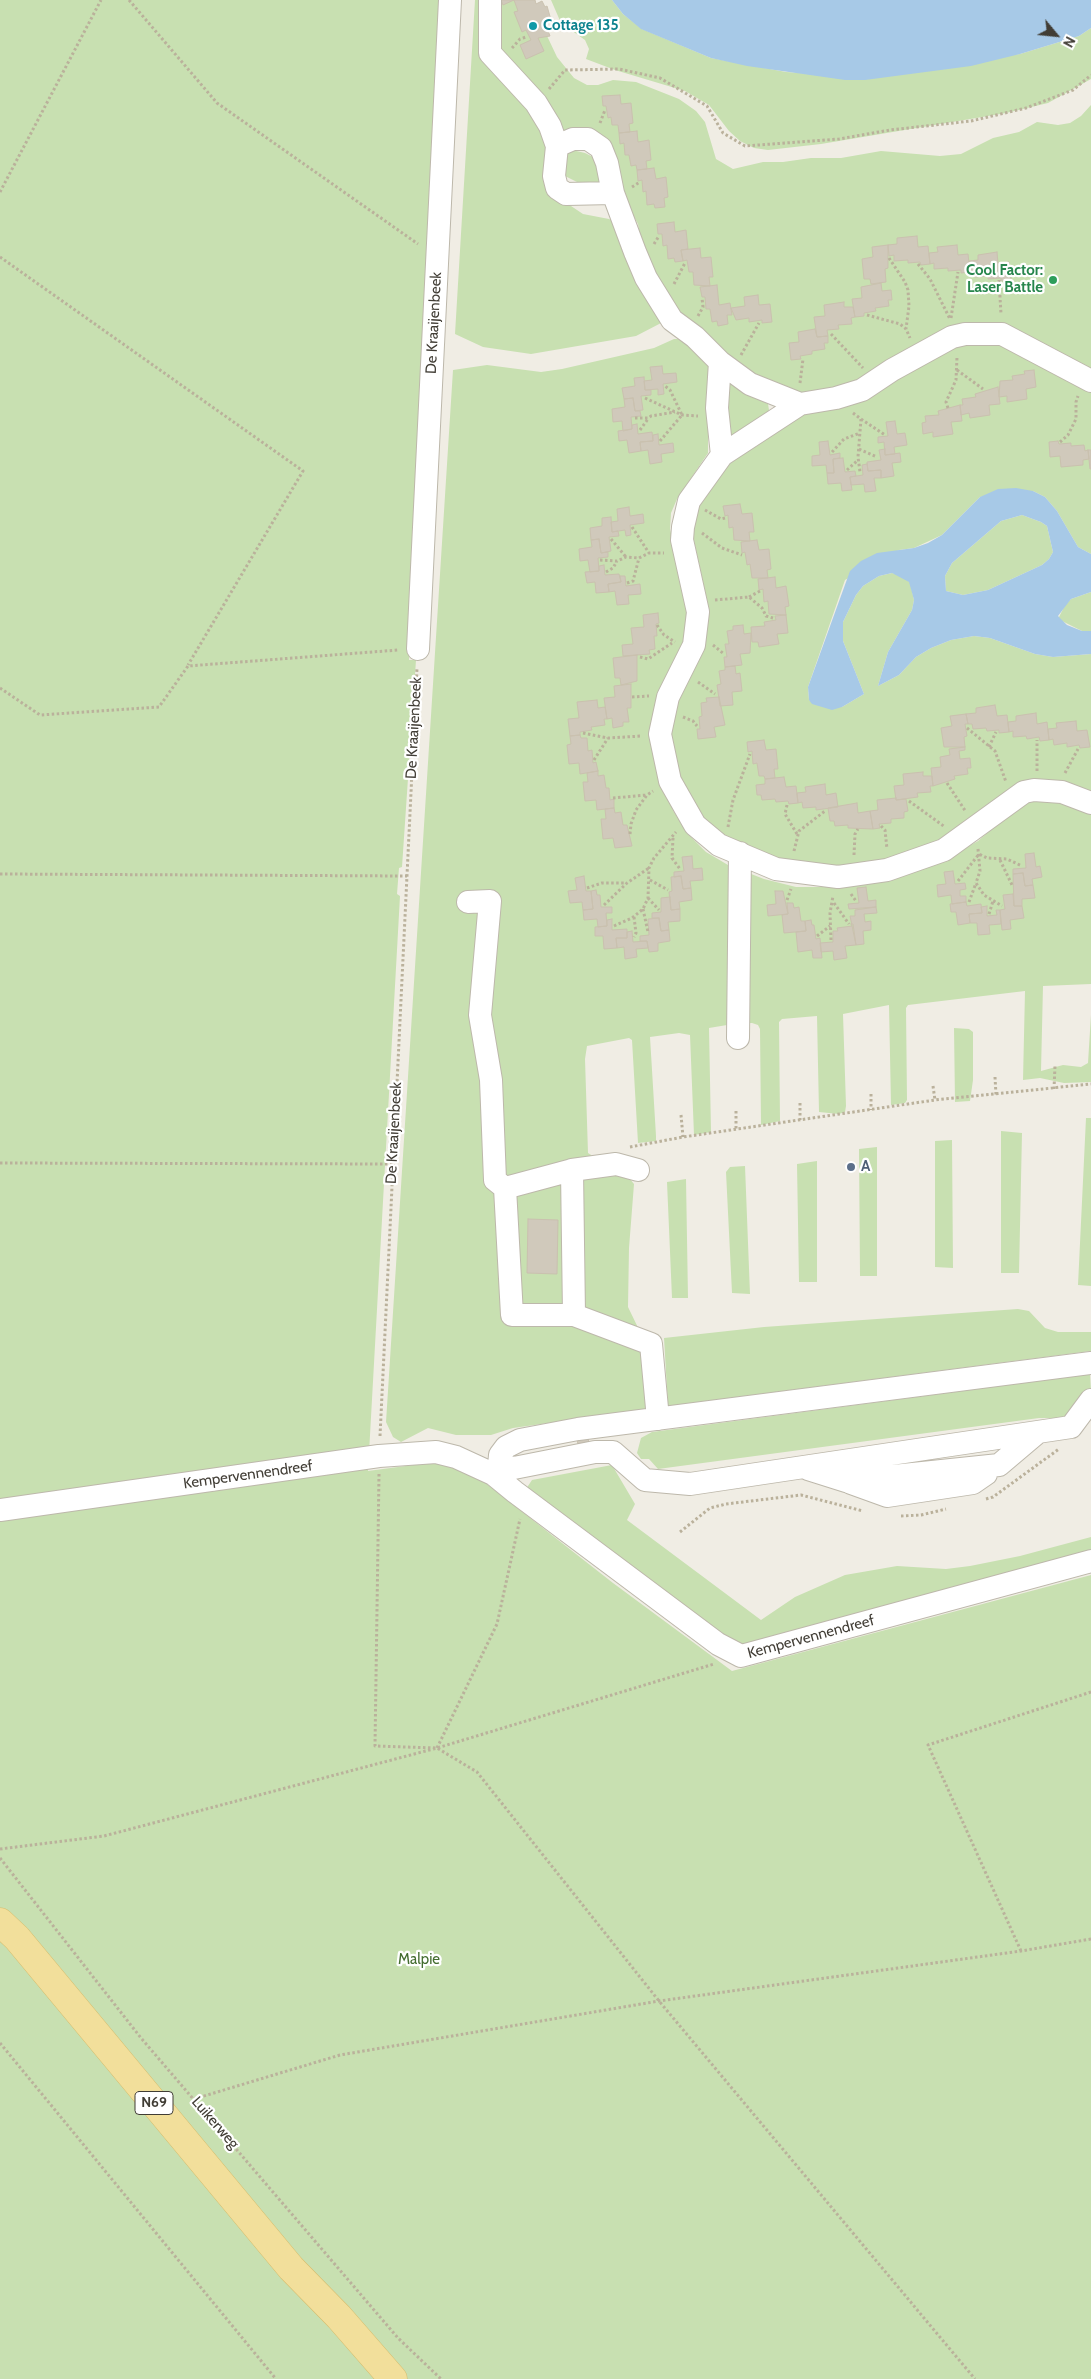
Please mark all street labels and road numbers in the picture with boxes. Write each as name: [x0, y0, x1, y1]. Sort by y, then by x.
street label: De Kraaijenbeek: [422, 271, 446, 375]
street label: De Kraaijenbeek: [402, 676, 426, 780]
street label: De Kraaijenbeek: [382, 1081, 406, 1185]
street label: Kempervennendreef: [182, 1457, 314, 1493]
street label: Kempervennendreef: [746, 1611, 876, 1663]
road number: N69: [135, 2092, 173, 2114]
street label: Luikerweg: [187, 2093, 243, 2153]

